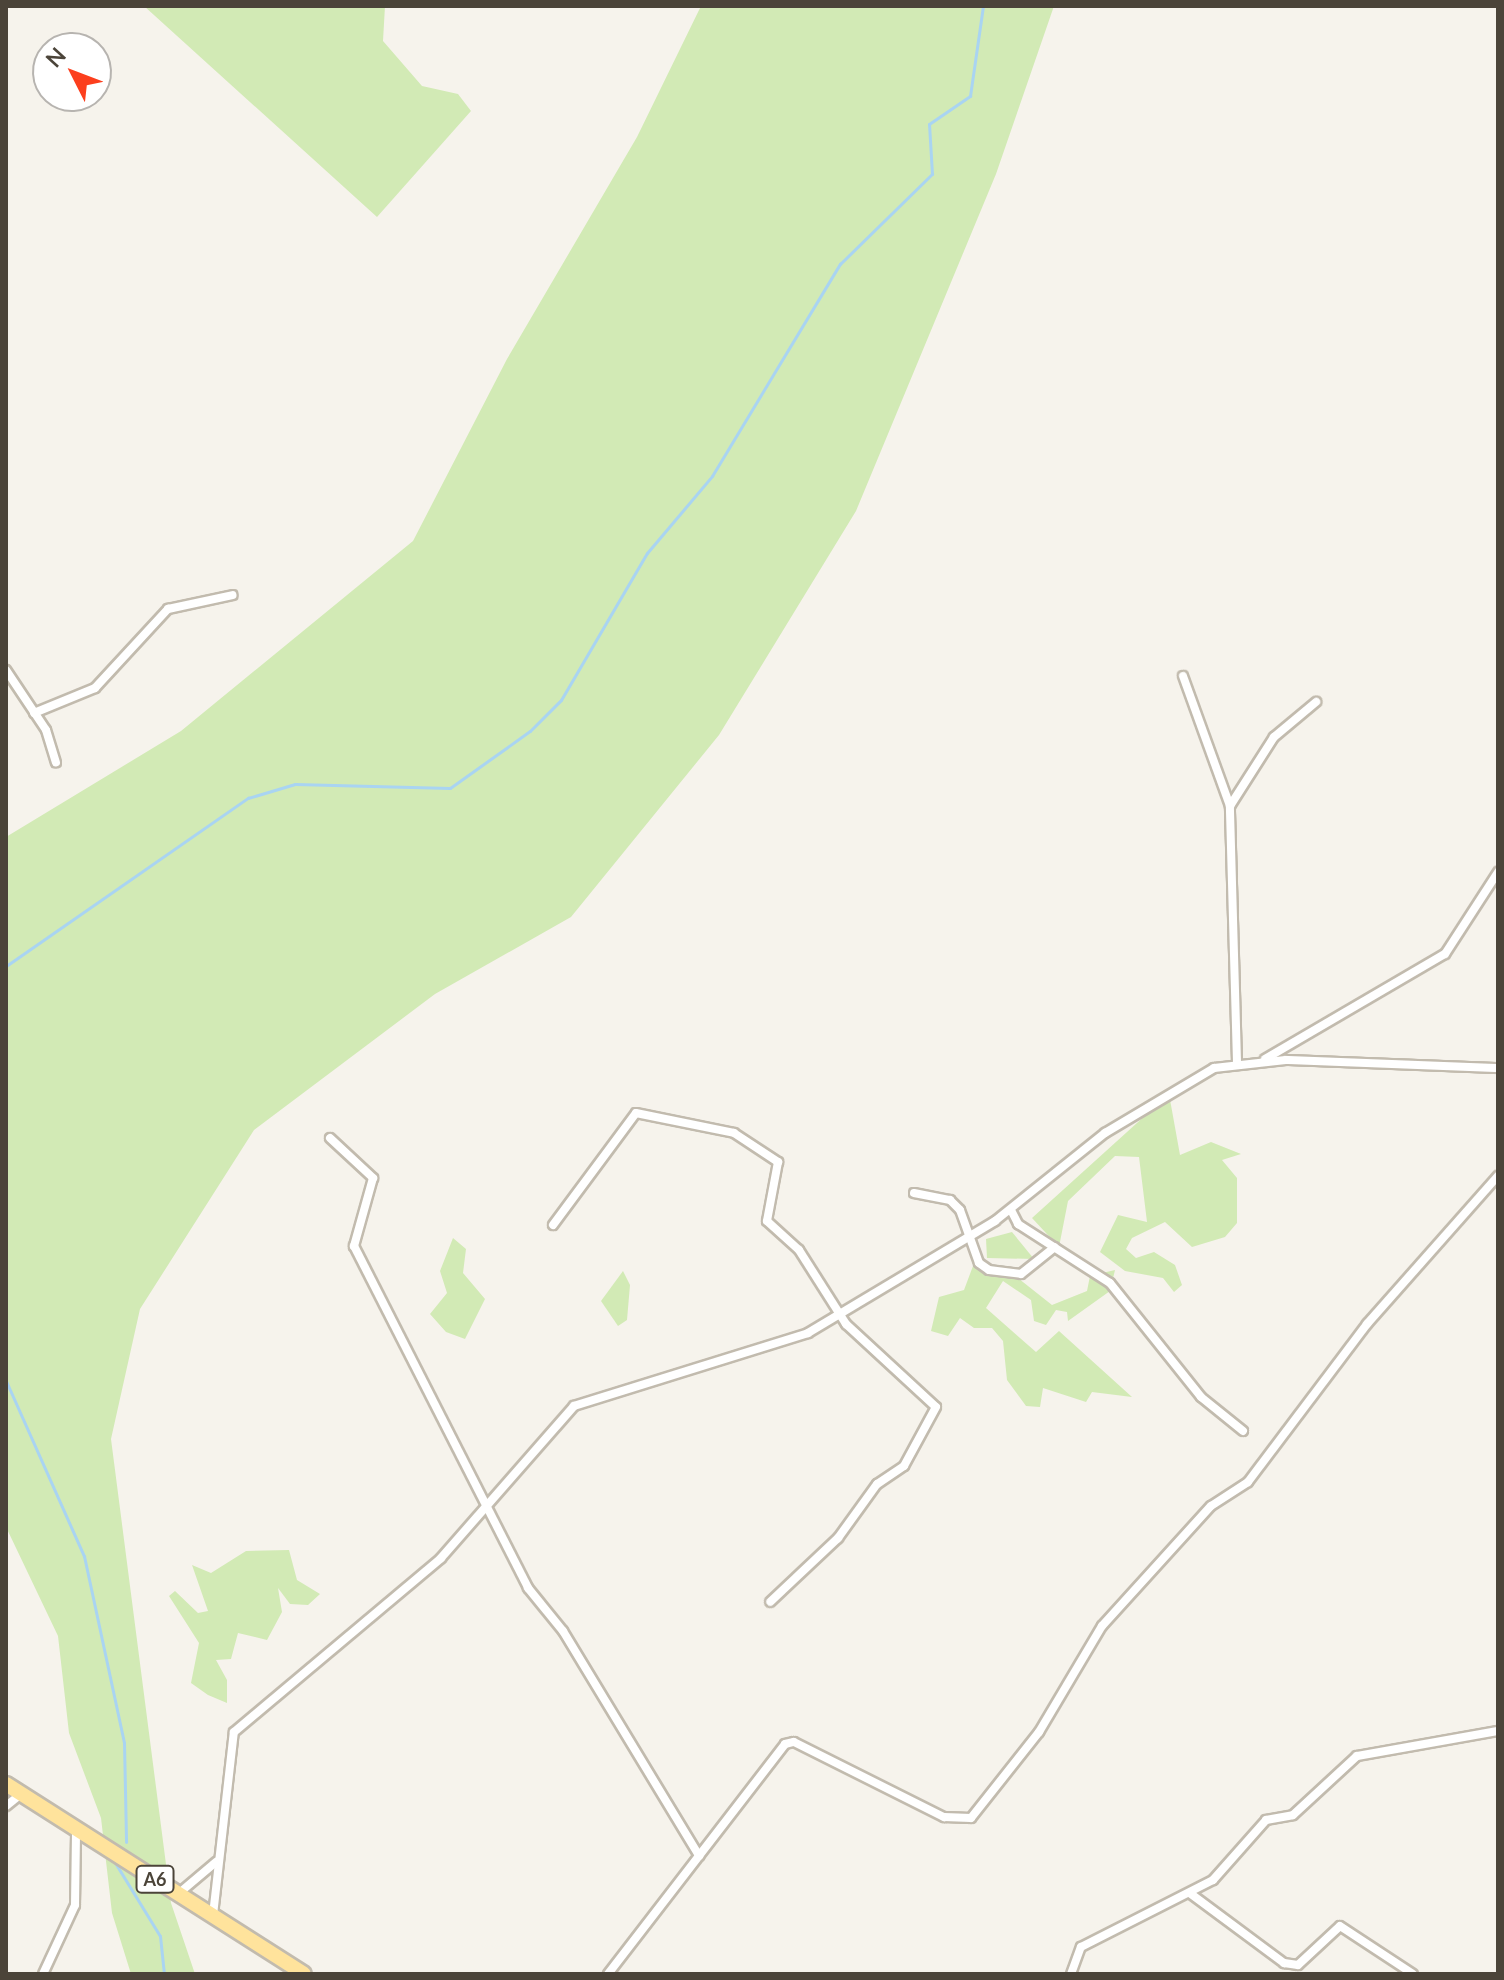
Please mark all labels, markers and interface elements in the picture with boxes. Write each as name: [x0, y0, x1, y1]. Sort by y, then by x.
north arrow: [32, 32, 112, 112]
text: N: [40, 42, 71, 72]
road number: A6: [135, 1865, 175, 1893]

